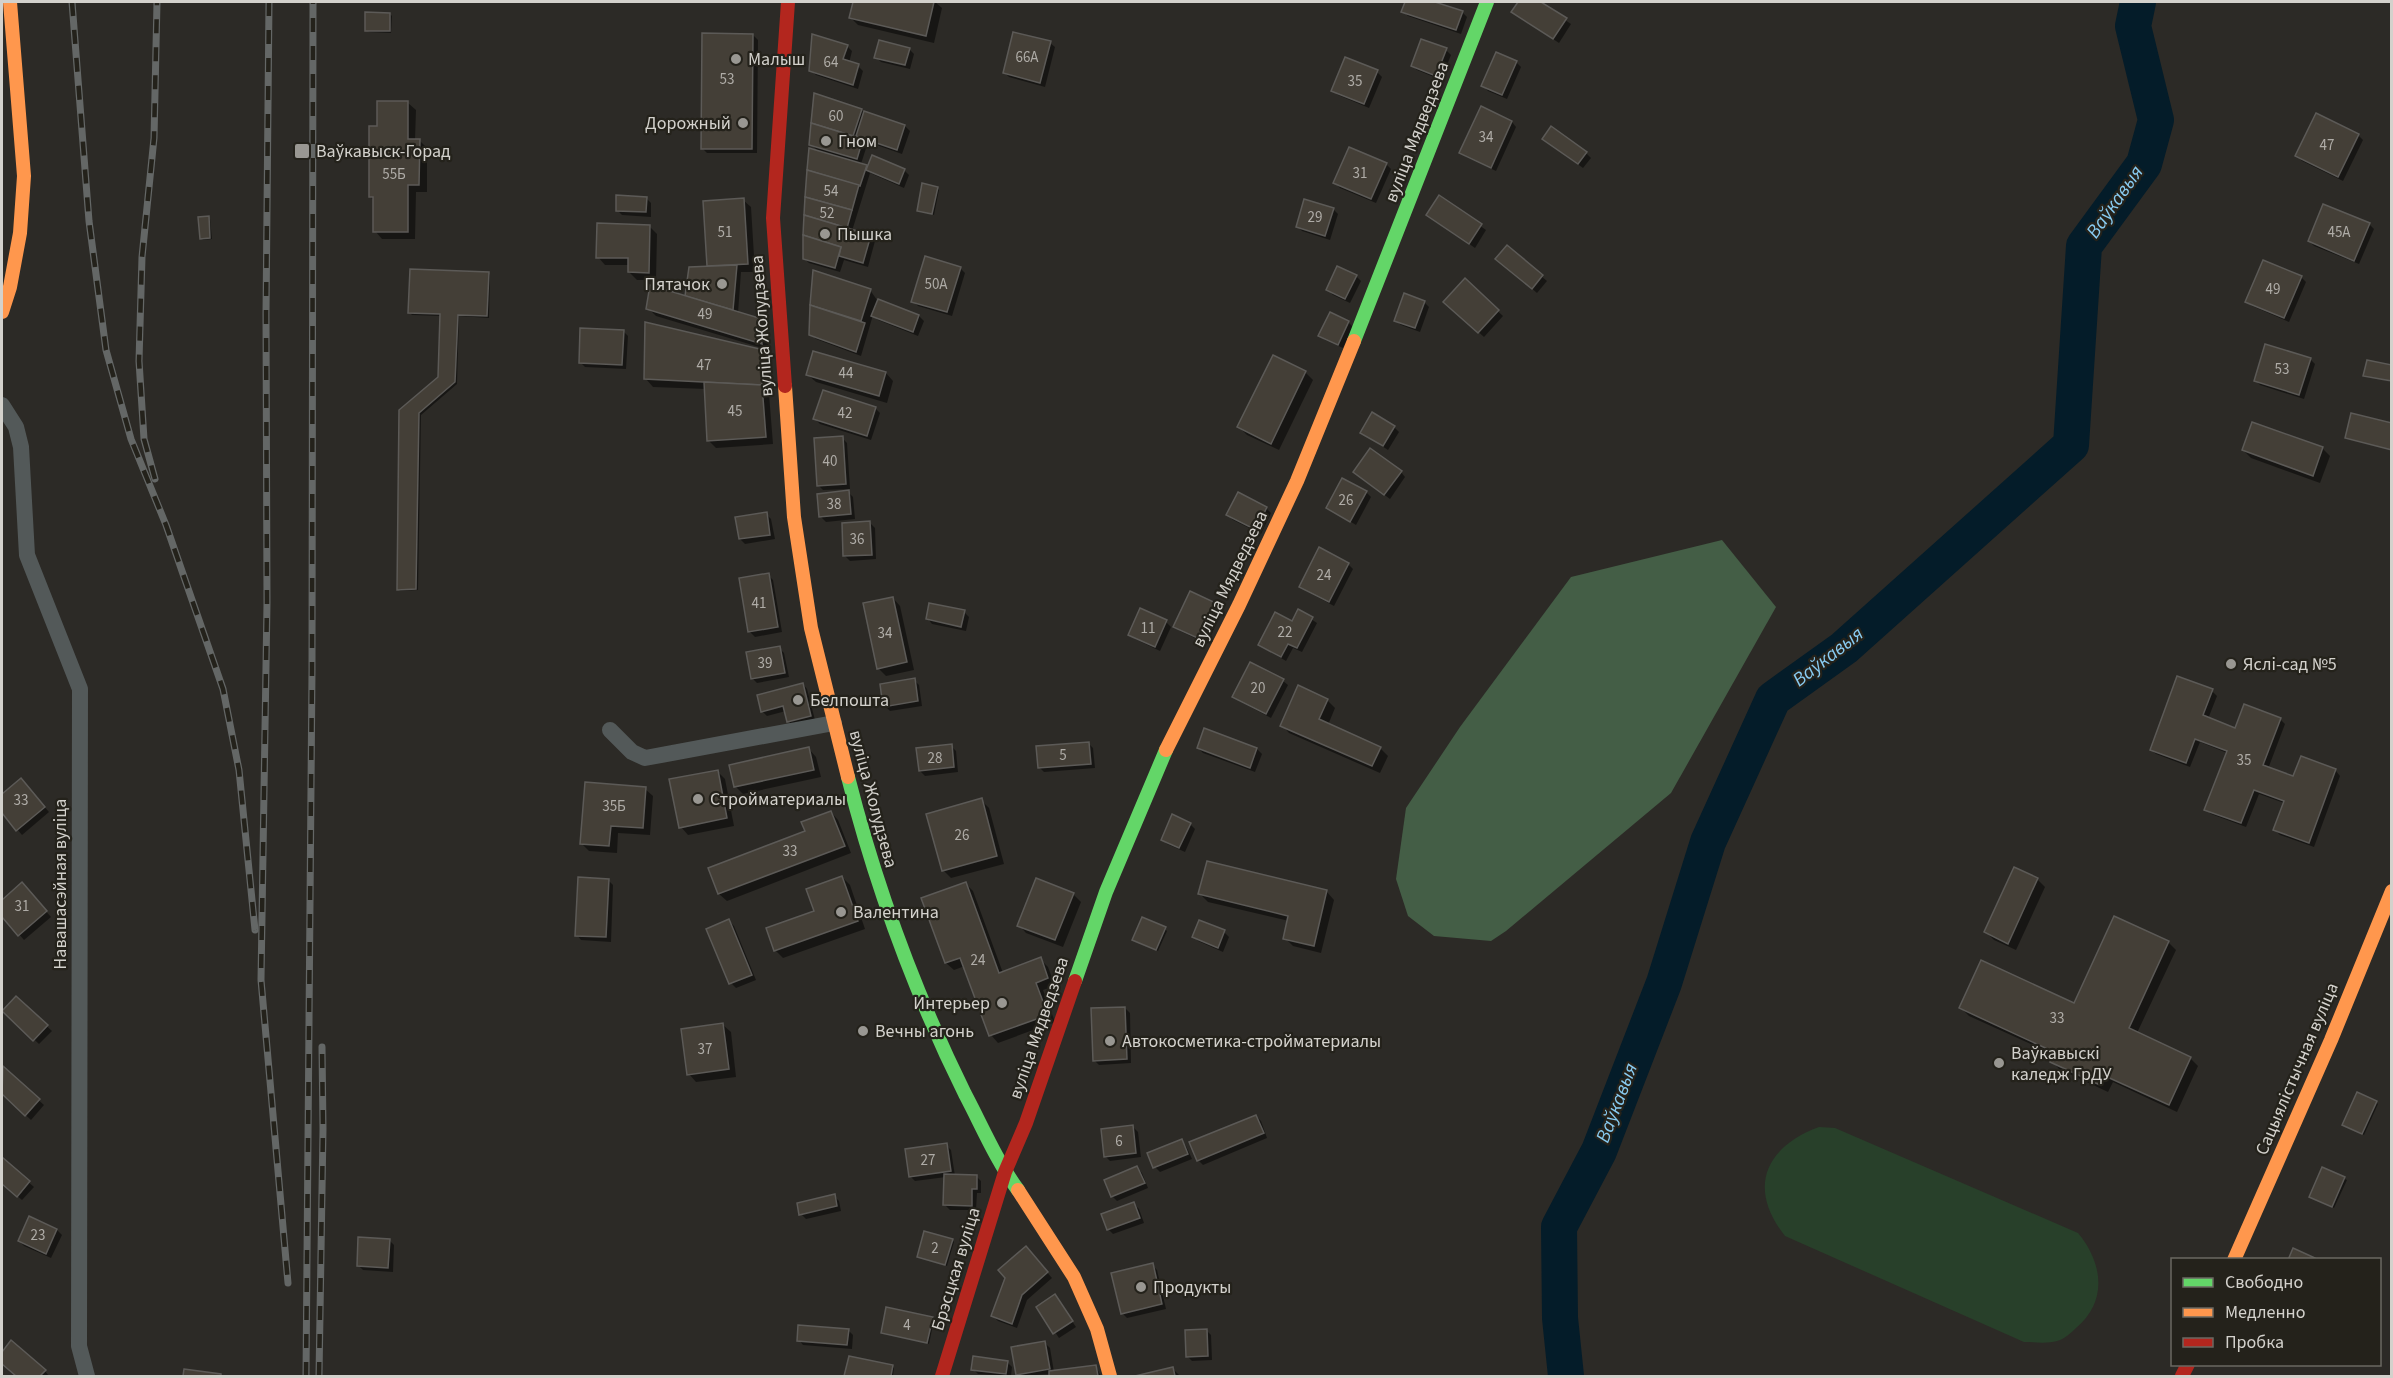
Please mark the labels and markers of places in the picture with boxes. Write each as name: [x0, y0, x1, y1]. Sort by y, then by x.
place label: Малыш: [748, 47, 805, 72]
marker: Малыш: [729, 52, 743, 66]
place label: Дорожный: [645, 111, 731, 136]
marker: Дорожный: [736, 116, 750, 130]
place label: Гном: [838, 129, 877, 154]
marker: Гном: [819, 134, 833, 148]
place label: Ваўкавыск-Горад: [316, 139, 451, 164]
marker: Ваўкавыск-Горад: [293, 142, 311, 160]
place label: Пышка: [837, 222, 892, 247]
marker: Пышка: [818, 227, 832, 241]
place label: Пятачок: [644, 272, 710, 297]
marker: Пятачок: [715, 277, 729, 291]
place label: Яслі-сад №5: [2243, 652, 2337, 677]
marker: Яслі-сад №5: [2224, 657, 2238, 671]
place label: Белпошта: [810, 688, 889, 713]
marker: Белпошта: [791, 693, 805, 707]
place label: Стройматериалы: [710, 787, 846, 812]
marker: Стройматериалы: [691, 792, 705, 806]
place label: Валентина: [853, 900, 939, 925]
marker: Валентина: [834, 905, 848, 919]
place label: Интерьер: [913, 991, 990, 1016]
marker: Интерьер: [995, 996, 1009, 1010]
place label: Вечны агонь: [875, 1019, 974, 1044]
marker: Вечны агонь: [856, 1024, 870, 1038]
place label: Автокосметика-стройматериалы: [1122, 1029, 1381, 1054]
marker: Автокосметика-стройматериалы: [1103, 1034, 1117, 1048]
place label: Ваўкавыскі каледж ГрДУ: [2011, 1041, 2112, 1087]
marker: Ваўкавыскі каледж ГрДУ: [1992, 1056, 2006, 1070]
place label: Продукты: [1153, 1275, 1231, 1300]
marker: Продукты: [1134, 1280, 1148, 1294]

